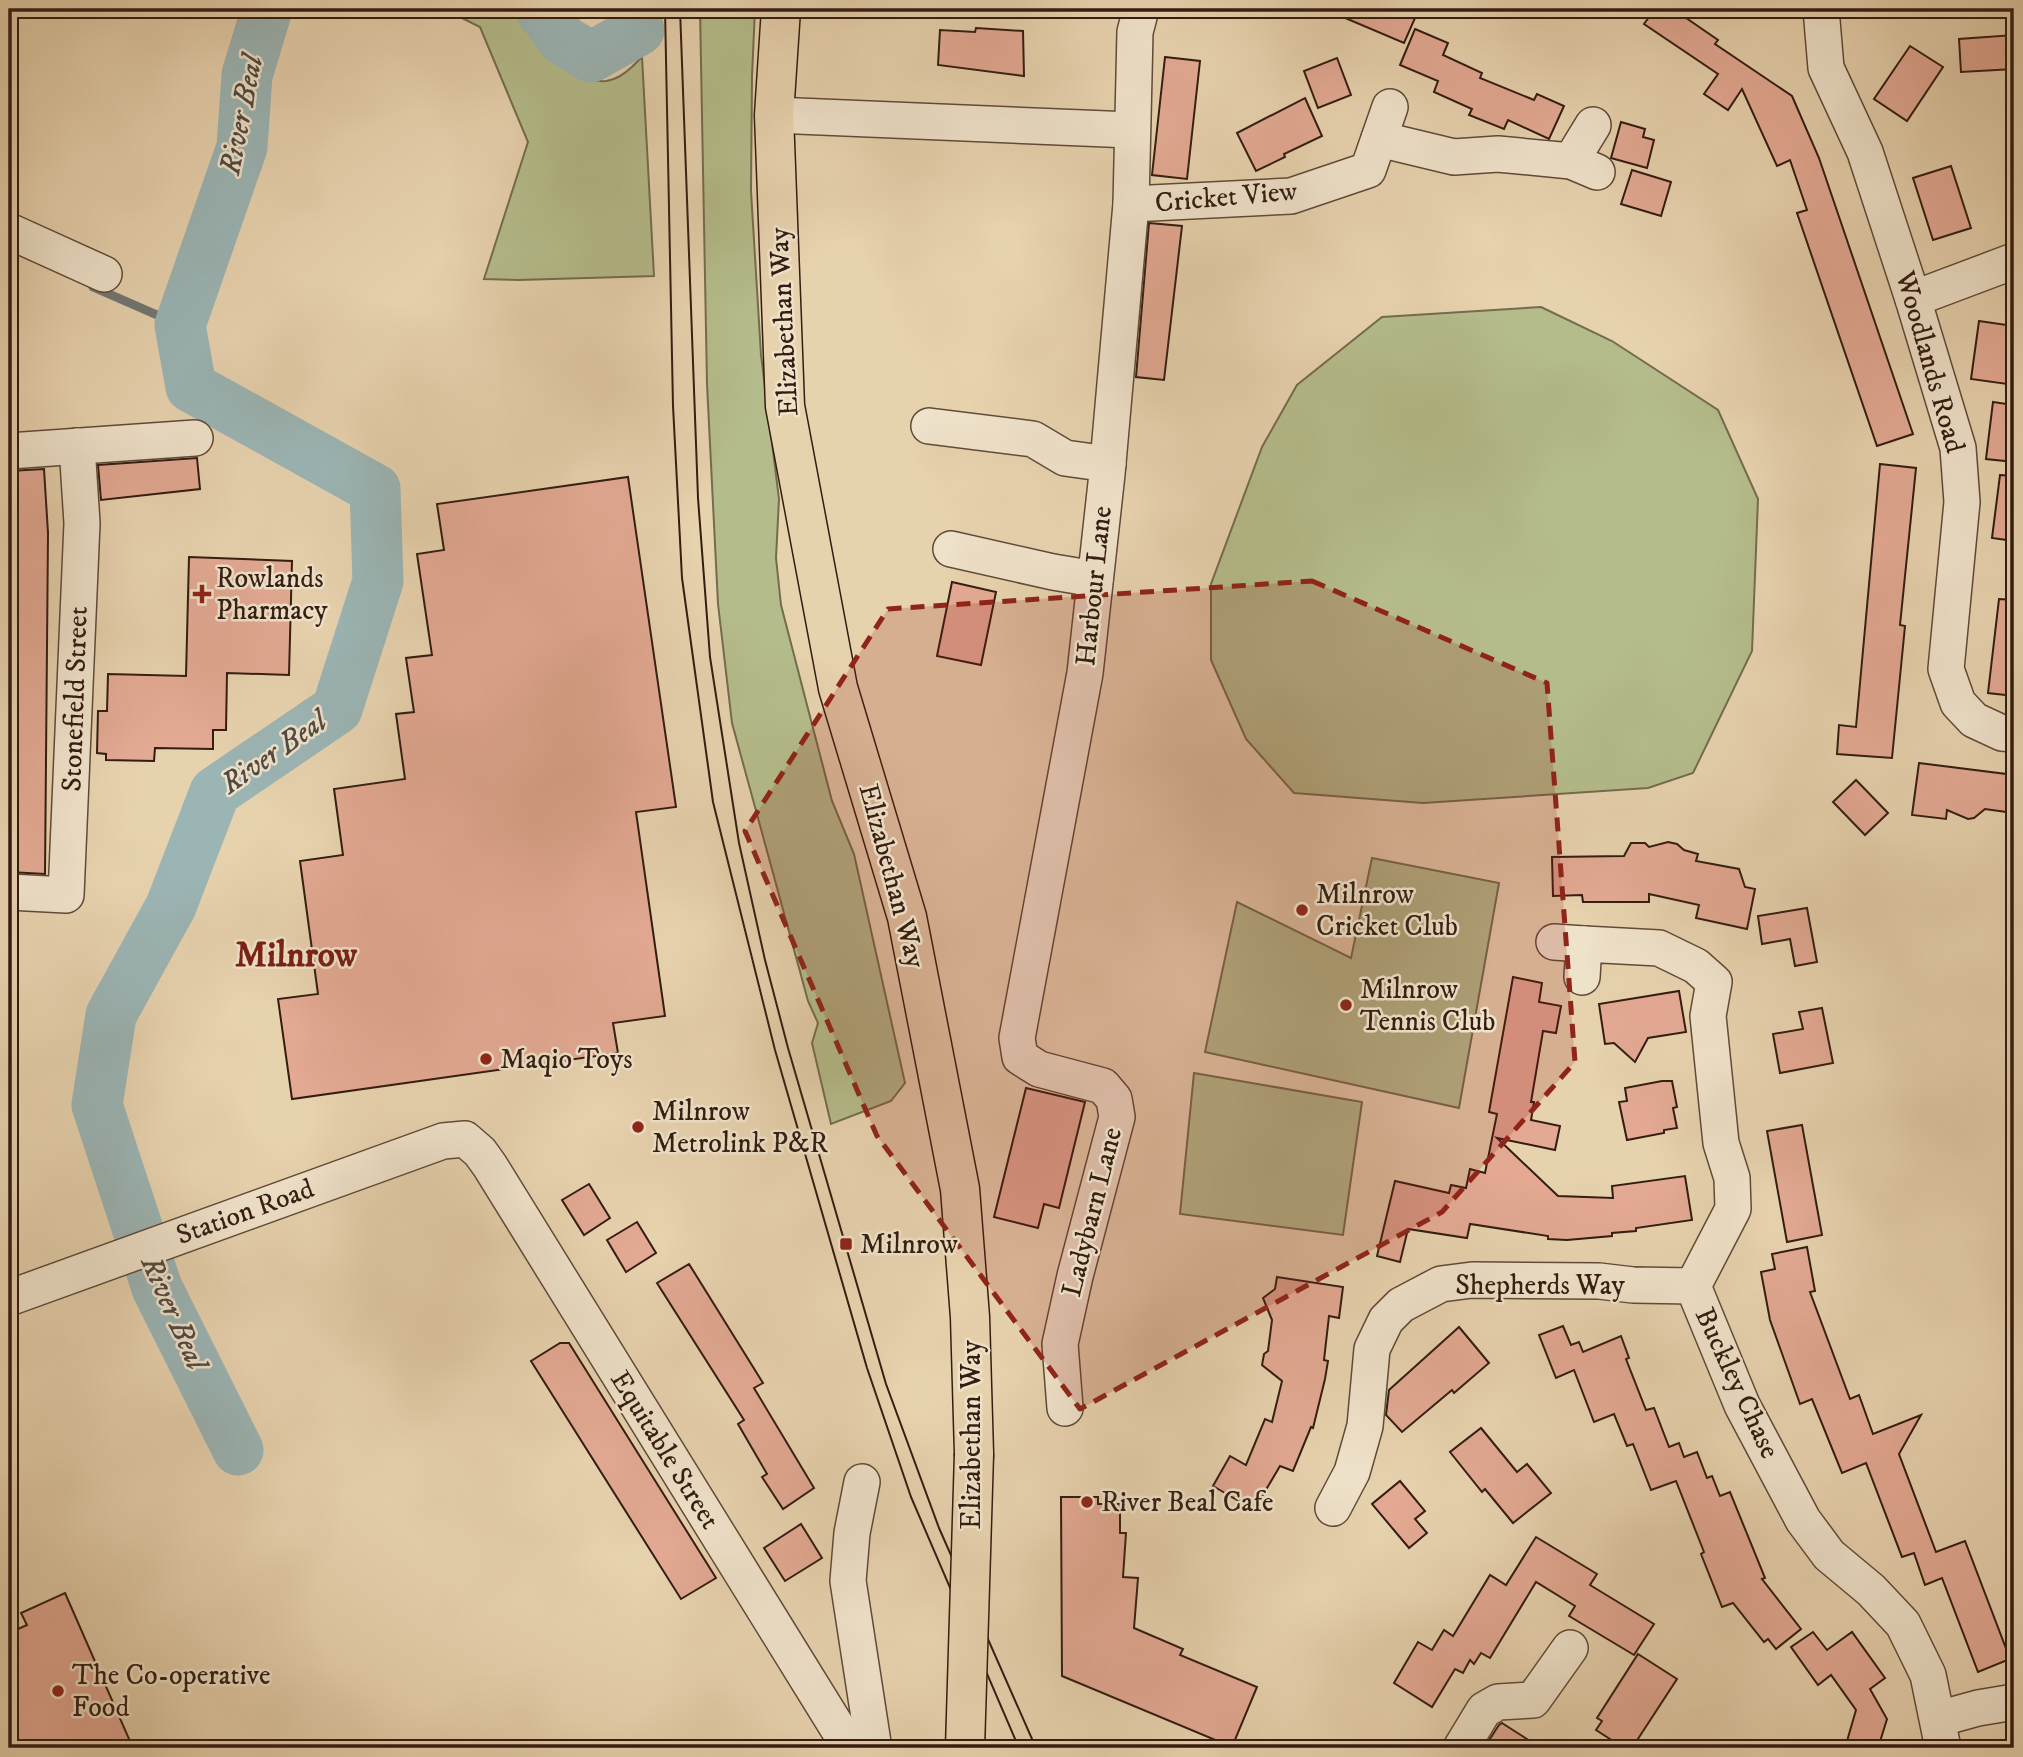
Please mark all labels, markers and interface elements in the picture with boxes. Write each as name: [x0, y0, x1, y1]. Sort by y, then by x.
water label: River Beal: [212, 49, 272, 179]
street label: Cricket View: [1153, 173, 1299, 221]
street label: Elizabethan Way: [762, 226, 806, 417]
street label: Woodlands Road: [1887, 266, 1973, 457]
street label: Harbour Lane: [1068, 504, 1120, 668]
place label: Rowlands Pharmacy: [216, 561, 328, 628]
marker: Rowlands Pharmacy: [194, 586, 210, 602]
street label: Stonefield Street: [54, 606, 96, 792]
water label: River Beal: [213, 701, 337, 803]
street label: Elizabethan Way: [851, 780, 934, 973]
place label: Milnrow Cricket Club: [1316, 877, 1458, 944]
marker: Milnrow Cricket Club: [1294, 902, 1310, 918]
district label: Milnrow: [235, 934, 358, 978]
place label: Milnrow Tennis Club: [1360, 972, 1495, 1039]
marker: Milnrow Tennis Club: [1338, 997, 1354, 1013]
place label: Maqio Toys: [500, 1042, 633, 1077]
marker: Maqio Toys: [478, 1051, 494, 1067]
place label: Milnrow Metrolink P&R: [652, 1094, 829, 1161]
marker: Milnrow Metrolink P&R: [630, 1119, 646, 1135]
street label: Ladybarn Lane: [1054, 1124, 1130, 1300]
street label: Station Road: [171, 1171, 319, 1253]
place label: Milnrow: [860, 1227, 958, 1262]
marker: Milnrow: [838, 1236, 854, 1252]
water label: River Beal: [131, 1249, 216, 1379]
street label: Shepherds Way: [1455, 1268, 1626, 1303]
street label: Buckley Chase: [1687, 1302, 1787, 1464]
street label: Elizabethan Way: [954, 1340, 989, 1530]
street label: Equitable Street: [602, 1364, 728, 1536]
place label: River Beal Cafe: [1101, 1485, 1274, 1520]
marker: River Beal Cafe: [1079, 1494, 1095, 1510]
place label: The Co-operative Food: [72, 1658, 271, 1725]
marker: The Co-operative Food: [50, 1683, 66, 1699]

